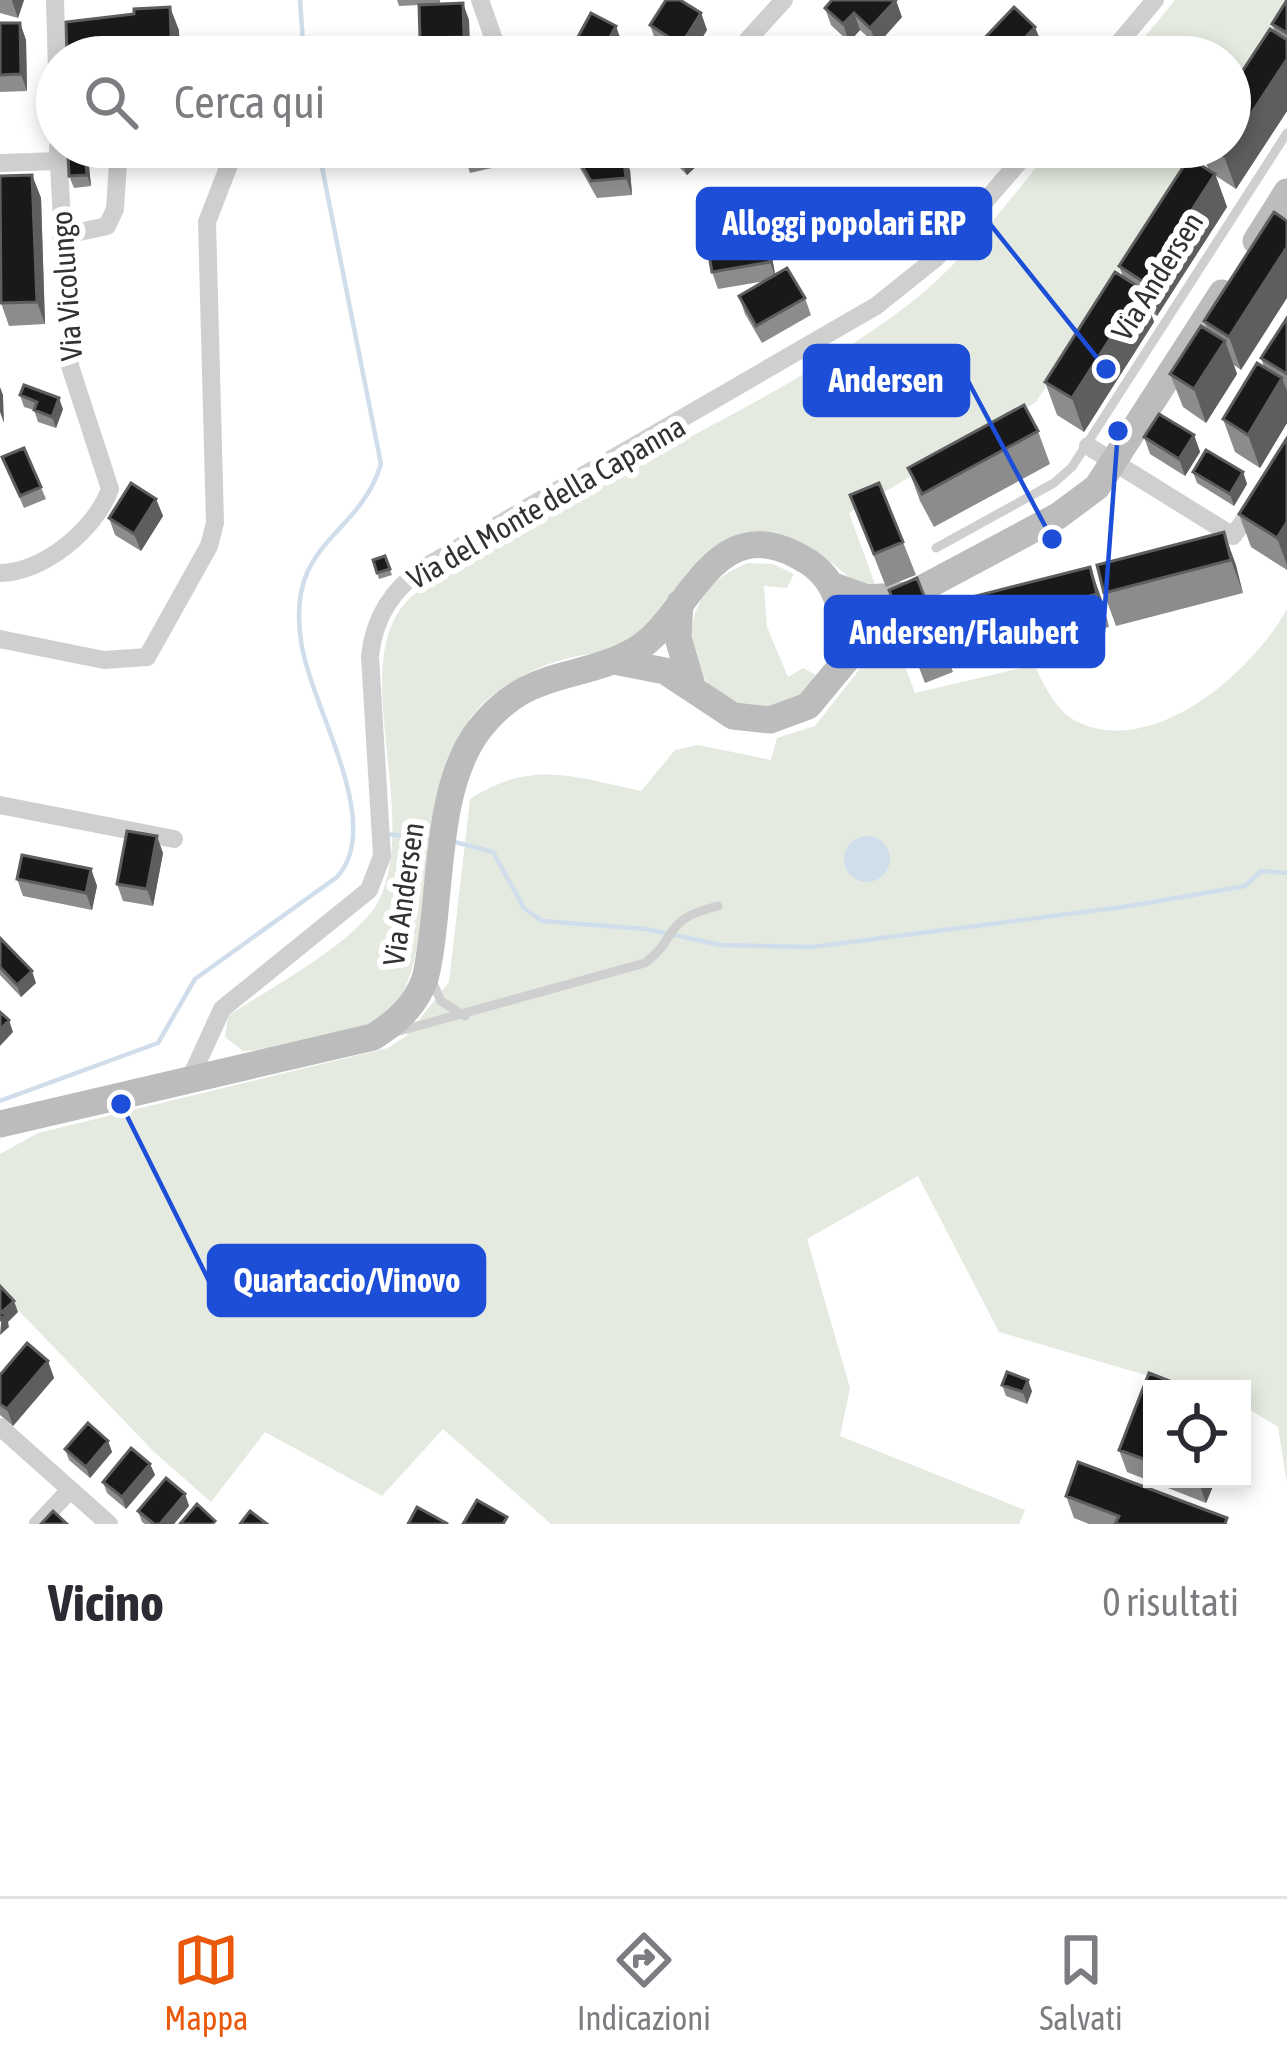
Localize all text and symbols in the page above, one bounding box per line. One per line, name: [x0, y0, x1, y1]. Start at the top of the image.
search box: [36, 36, 1251, 168]
icon: search: [78, 69, 144, 135]
text: Cerca qui: [174, 76, 325, 128]
callout: Alloggi popolari ERP: [698, 189, 990, 258]
text: Alloggi popolari ERP: [721, 204, 966, 242]
street label: Via Andersen: [1104, 206, 1210, 346]
street label: Via Vicolungo: [44, 210, 88, 362]
callout: Andersen: [805, 346, 968, 415]
text: Andersen: [827, 361, 944, 399]
street label: Via del Monte della Capanna: [401, 409, 691, 595]
callout: Andersen/Flaubert: [826, 597, 1103, 666]
text: Andersen/Flaubert: [848, 613, 1079, 651]
street label: Via Andersen: [376, 820, 430, 968]
callout: Quartaccio/Vinovo: [209, 1246, 484, 1315]
text: Quartaccio/Vinovo: [233, 1261, 461, 1299]
map controls: [1143, 1380, 1251, 1488]
button: locate: [1143, 1380, 1251, 1488]
text: Vicino: [48, 1573, 164, 1632]
text: 0 risultati: [1102, 1580, 1239, 1624]
tab: Mappa: [164, 1927, 248, 2037]
tab: Indicazioni: [577, 1927, 711, 2037]
tab: Salvati: [1039, 1927, 1123, 2037]

